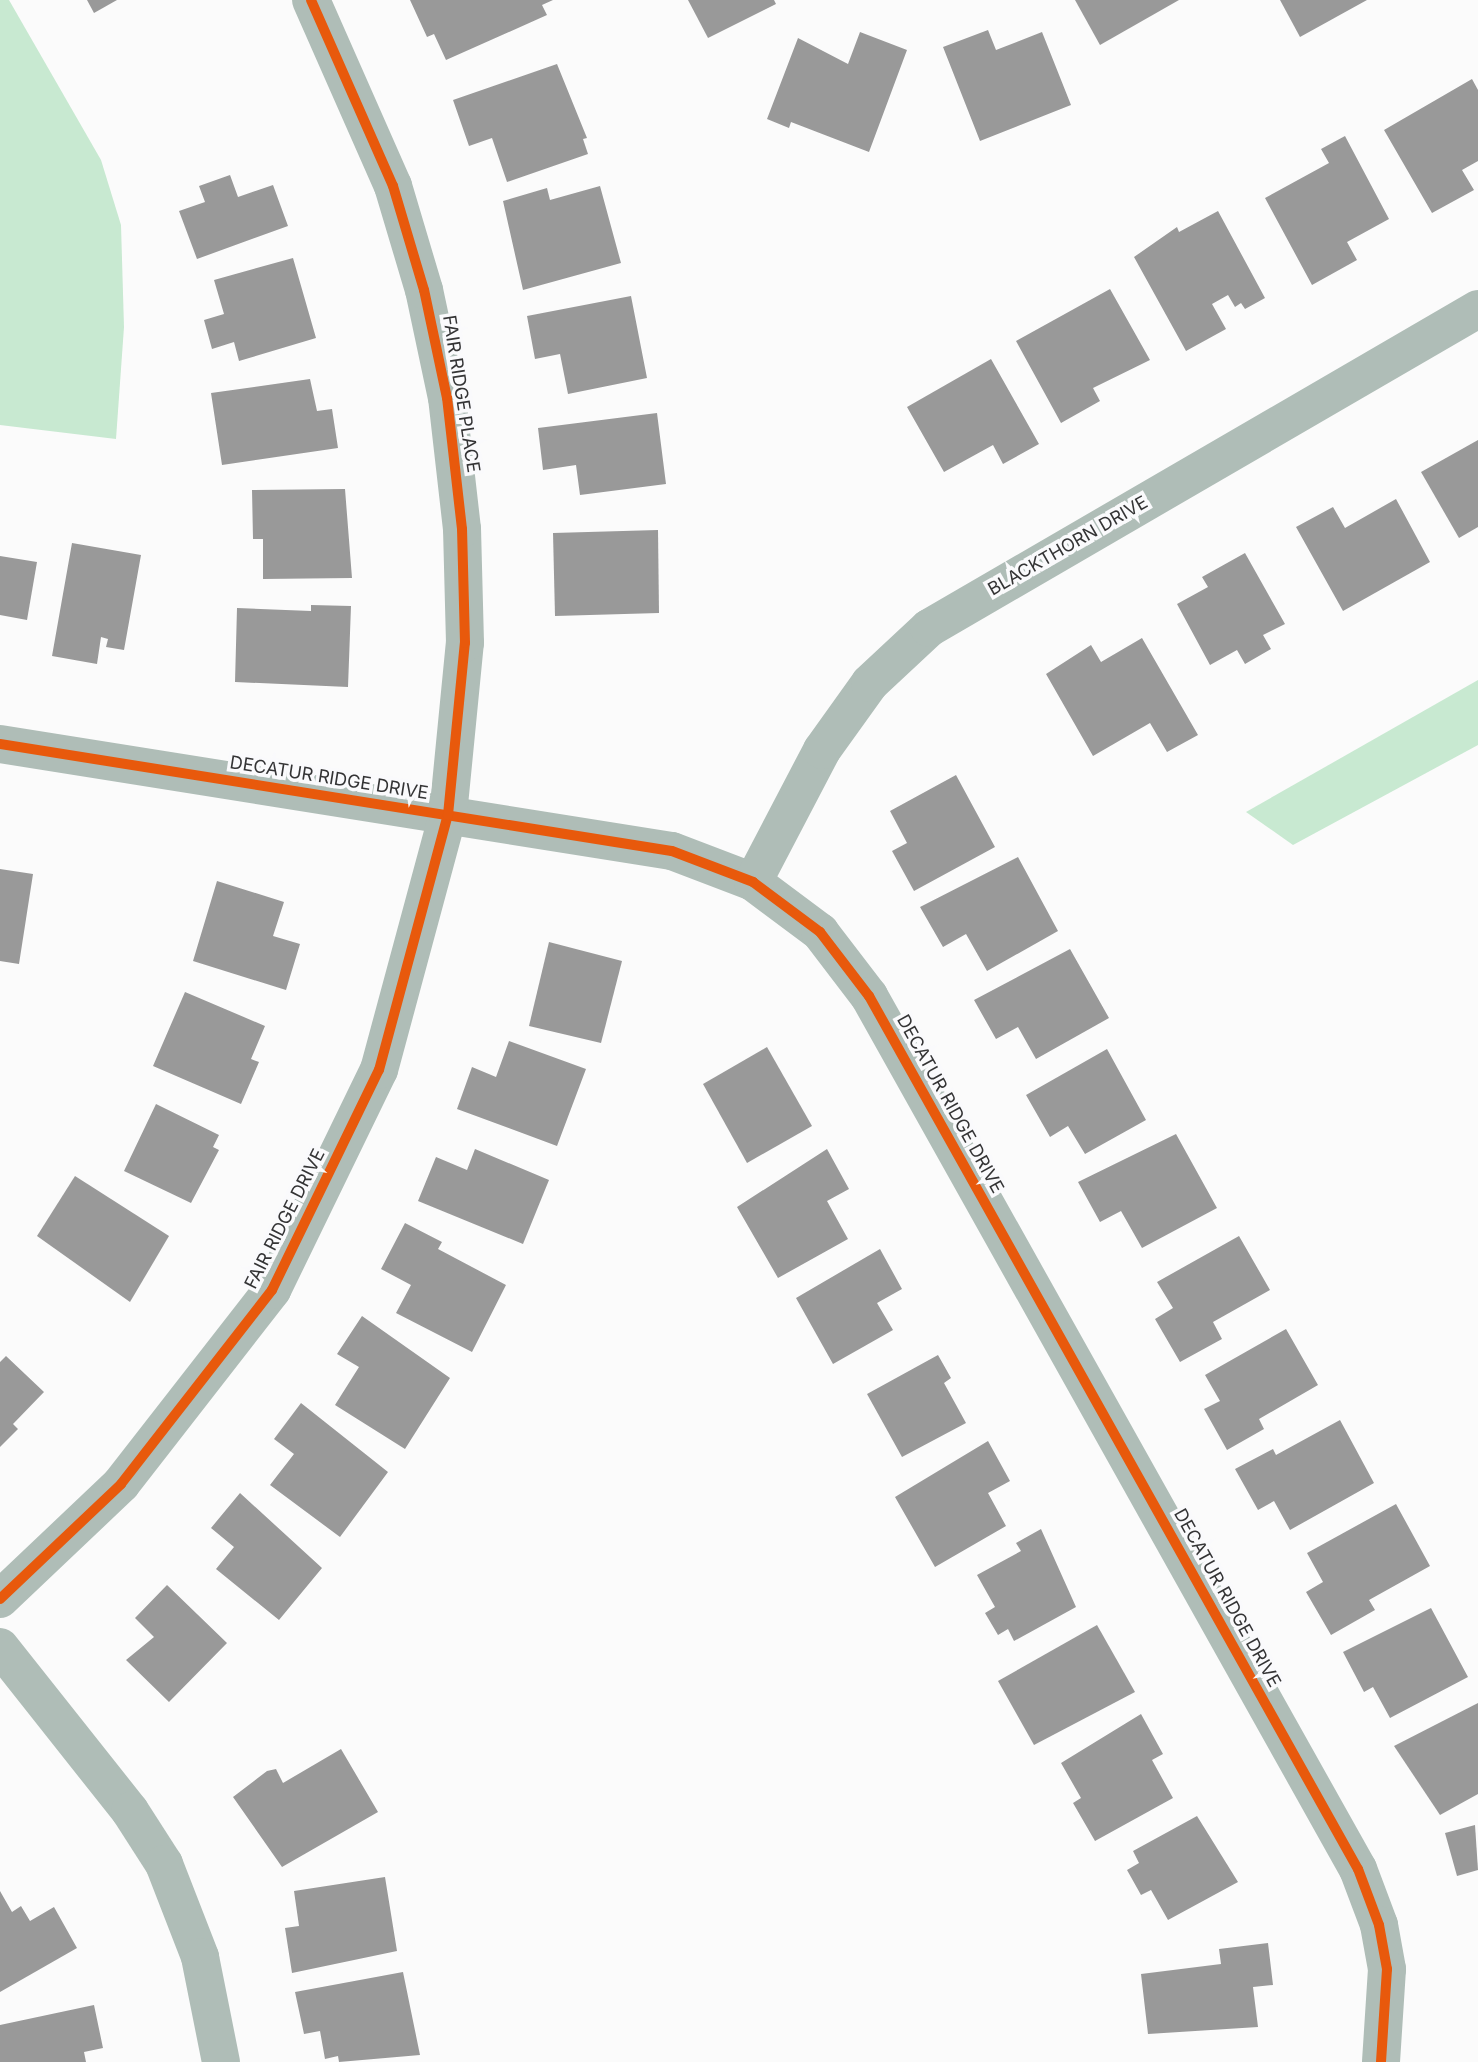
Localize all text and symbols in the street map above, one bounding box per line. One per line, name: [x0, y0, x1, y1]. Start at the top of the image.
street label: FAIR RIDGE PLACE: [438, 314, 484, 474]
street label: BLACKTHORN DRIVE: [984, 491, 1152, 601]
street label: DECATUR RIDGE DRIVE: [228, 752, 430, 804]
street label: DECATUR RIDGE DRIVE: [892, 1011, 1008, 1197]
street label: FAIR RIDGE DRIVE: [240, 1145, 330, 1293]
street label: DECATUR RIDGE DRIVE: [1169, 1505, 1285, 1691]

